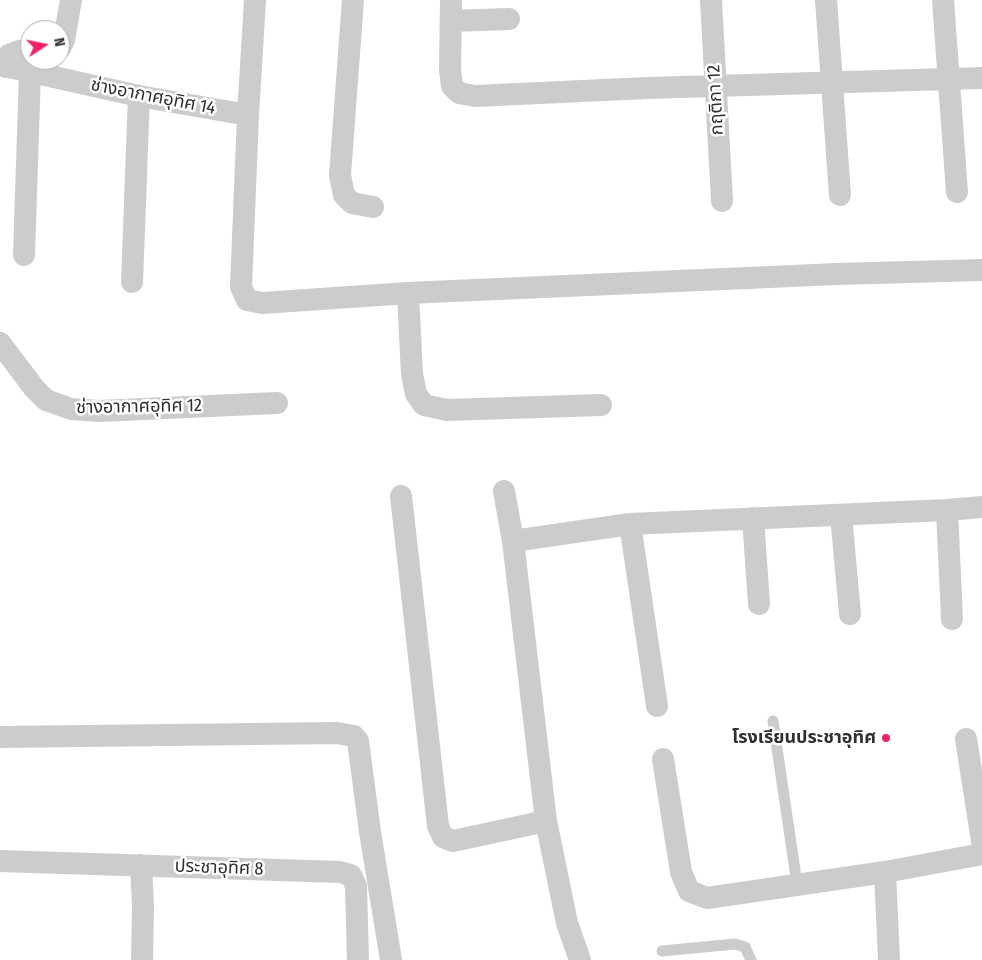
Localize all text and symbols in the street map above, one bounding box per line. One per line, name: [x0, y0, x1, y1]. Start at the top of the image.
north arrow: [20, 20, 70, 70]
text: N: [50, 36, 68, 48]
street label: กฤติกา 12: [703, 64, 729, 136]
street label: ช่างอากาศอุทิศ 14: [89, 74, 217, 120]
street label: ช่างอากาศอุทิศ 12: [76, 395, 202, 419]
place label: โรงเรียนประชาอุทิศ: [732, 727, 876, 749]
marker: โรงเรียนประชาอุทิศ: [880, 732, 892, 744]
street label: ประชาอุทิศ 8: [174, 856, 264, 880]

